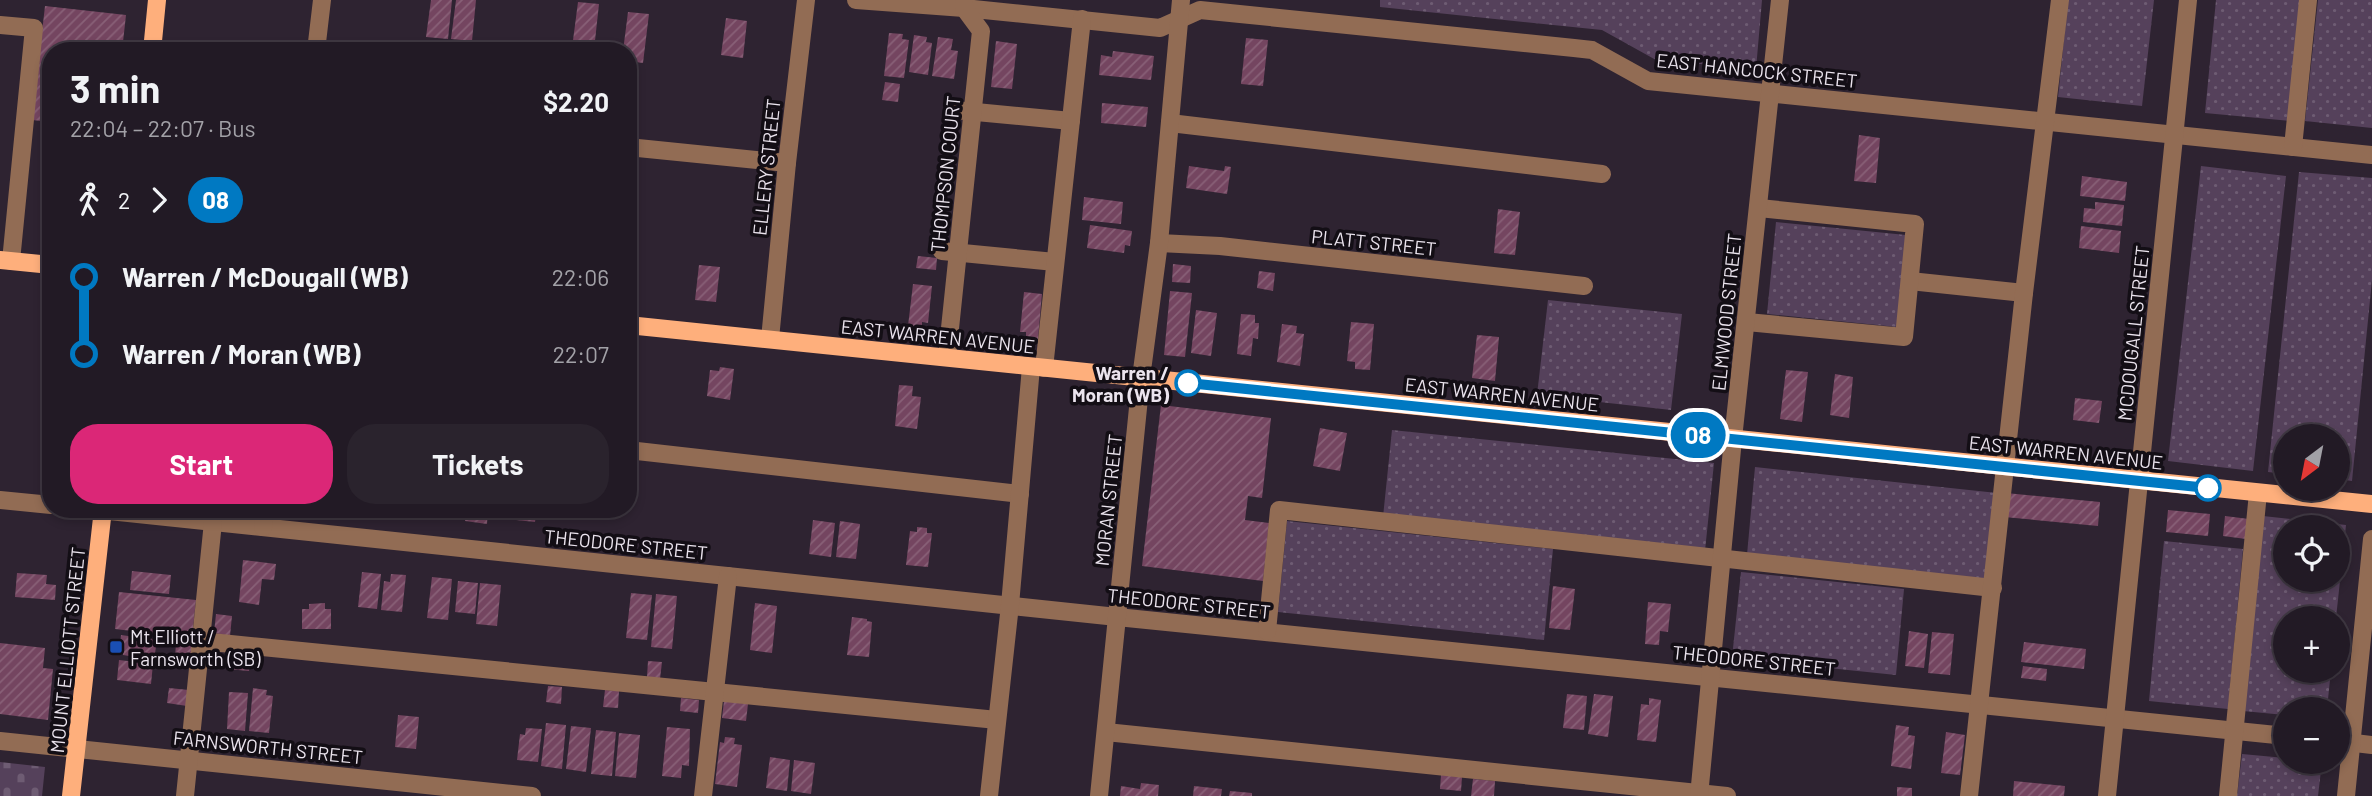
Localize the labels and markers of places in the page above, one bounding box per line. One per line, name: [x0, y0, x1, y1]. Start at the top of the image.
place label: Warren / Moran (WB): [1072, 361, 1169, 406]
marker: Warren / Moran (WB): [1175, 370, 1201, 396]
unlabelled marker: [2195, 475, 2221, 501]
place label: Mt Elliott / Farnsworth (SB): [130, 625, 261, 670]
marker: Mt Elliott / Farnsworth (SB): [108, 639, 124, 655]

